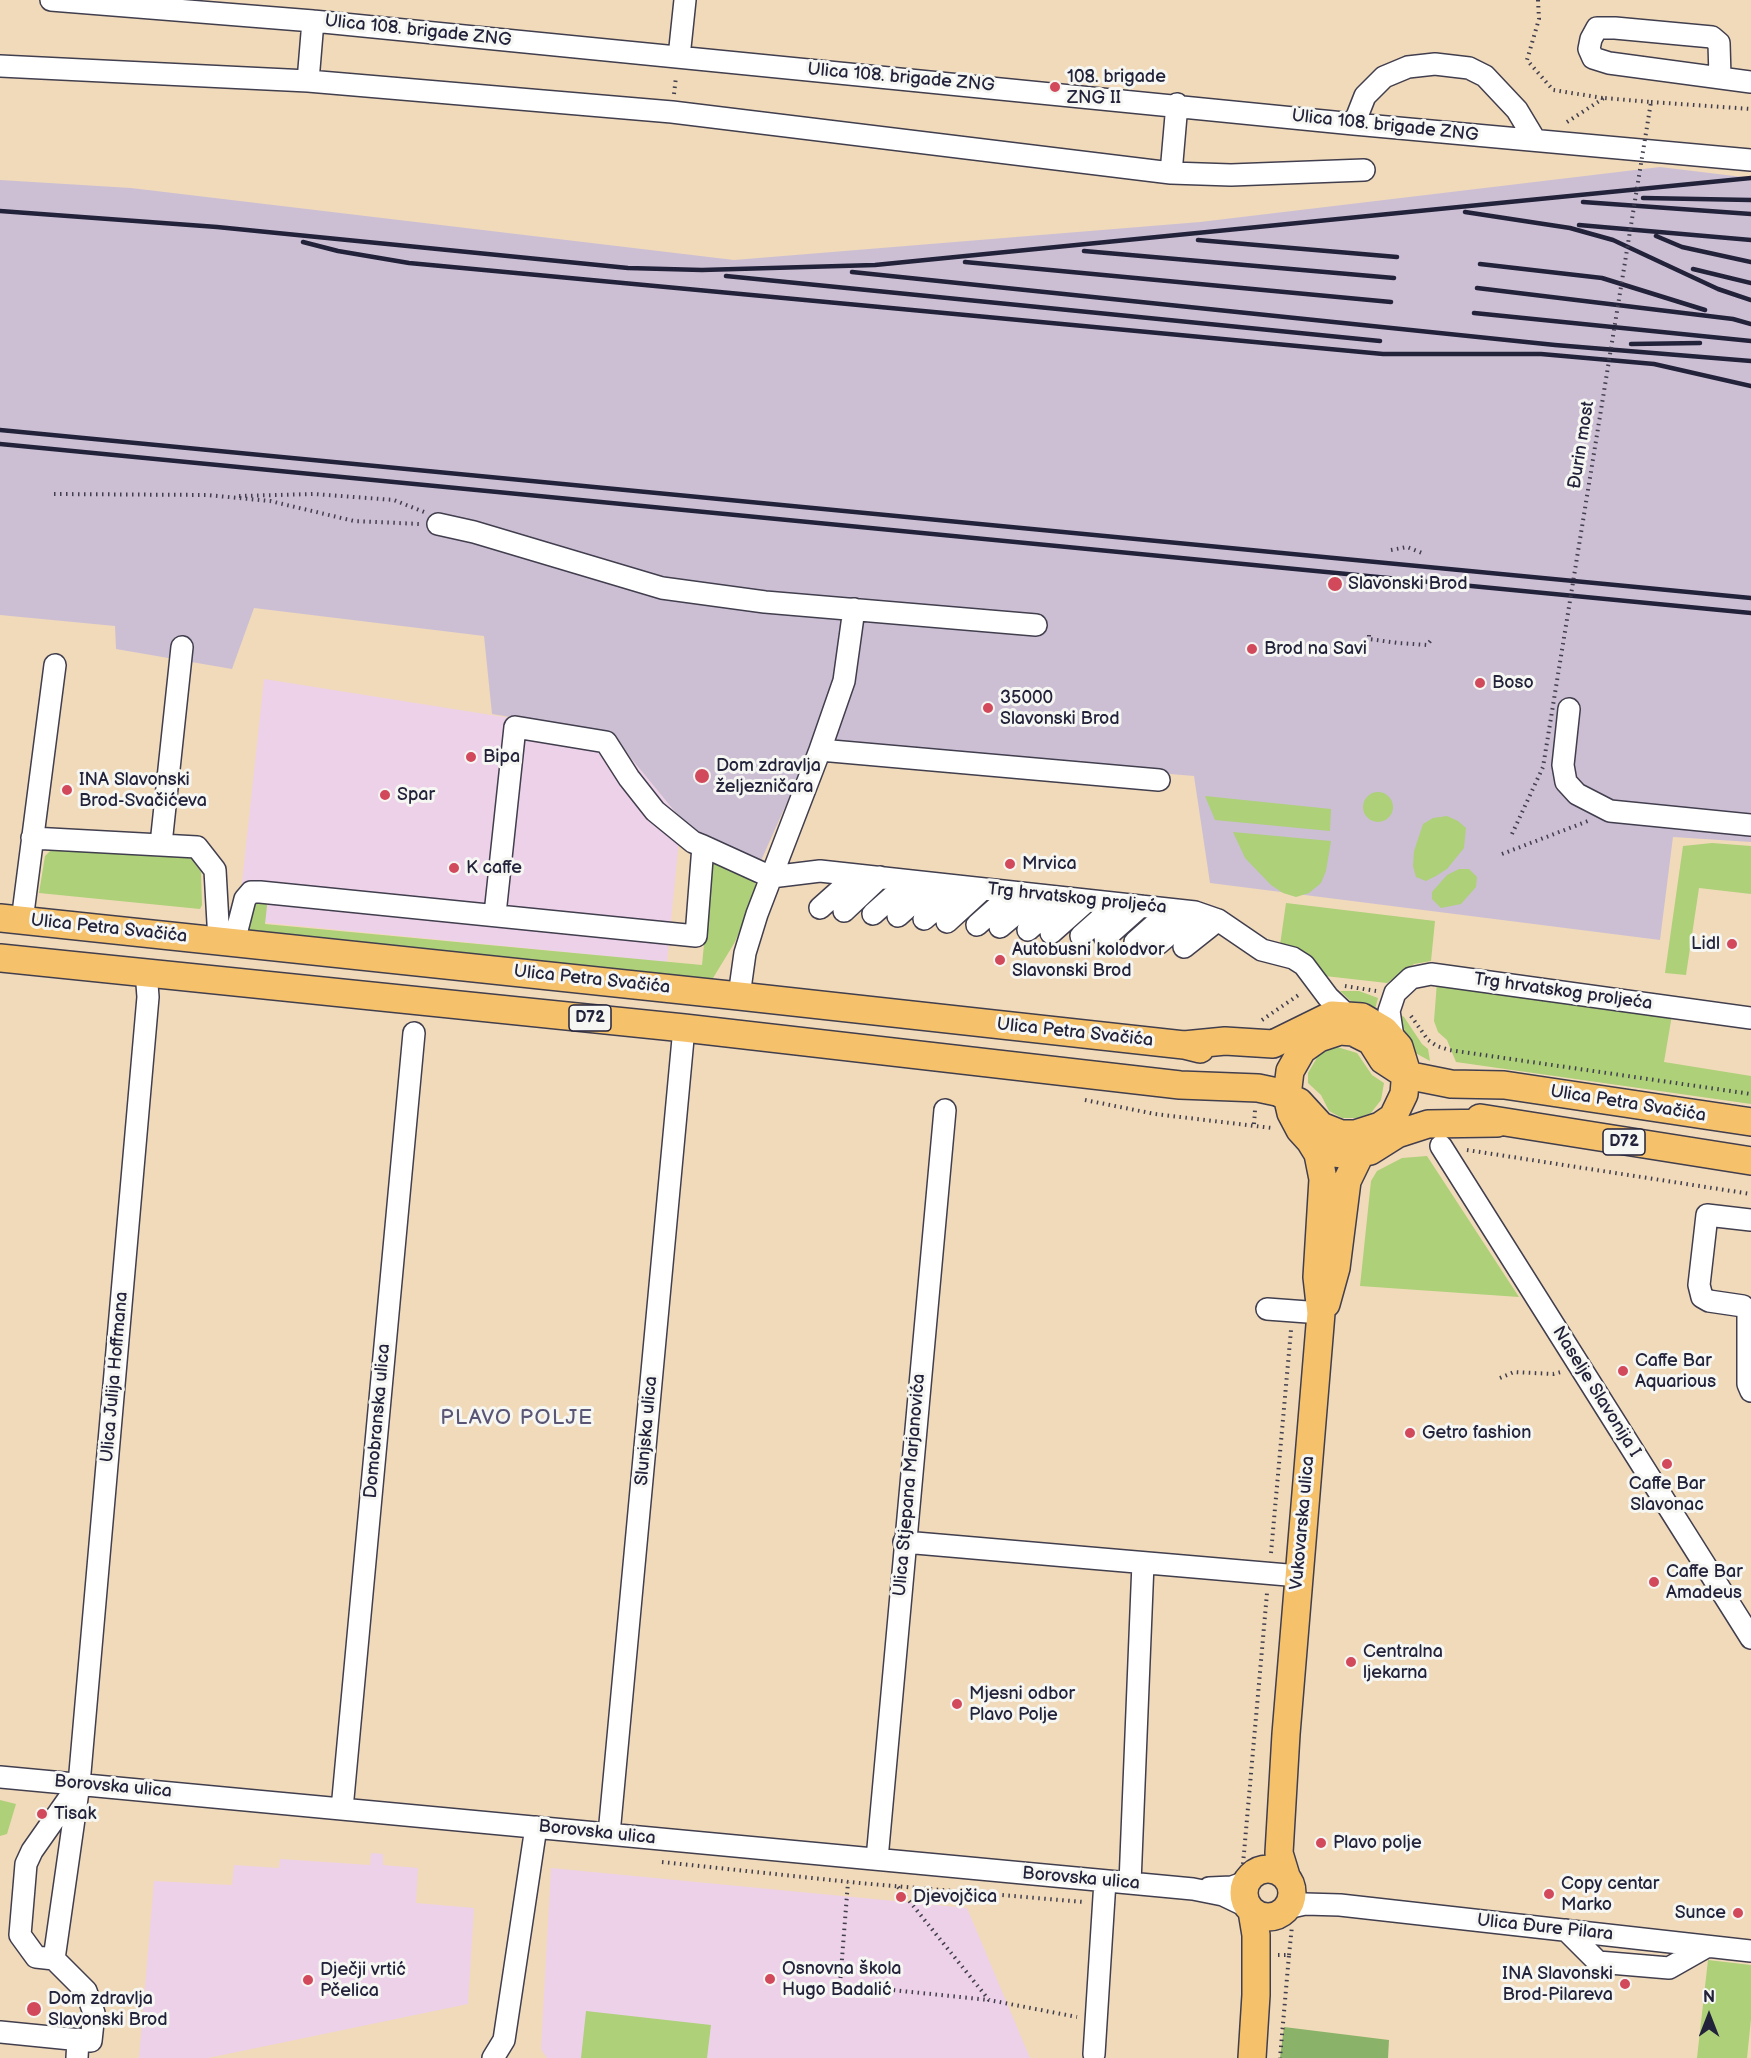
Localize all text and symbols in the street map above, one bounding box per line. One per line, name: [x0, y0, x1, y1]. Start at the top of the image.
street label: Ulica 108. brigade ZNG: [323, 10, 513, 52]
street label: Ulica 108. brigade ZNG: [807, 59, 995, 97]
place label: 108. brigade ZNG II: [1067, 66, 1166, 109]
marker: 108. brigade ZNG II: [1048, 80, 1062, 94]
street label: Ulica 108. brigade ZNG: [1290, 105, 1480, 147]
street label: Đurin most: [1564, 400, 1600, 490]
place label: Slavonski Brod: [1348, 573, 1468, 595]
marker: Slavonski Brod: [1326, 575, 1344, 593]
place label: Brod na Savi: [1264, 638, 1367, 660]
marker: Brod na Savi: [1245, 642, 1259, 656]
place label: Boso: [1492, 672, 1534, 694]
marker: Boso: [1473, 676, 1487, 690]
place label: 35000 Slavonski Brod: [1000, 687, 1120, 730]
marker: 35000 Slavonski Brod: [981, 701, 995, 715]
place label: Bipa: [483, 746, 520, 768]
marker: Bipa: [464, 750, 478, 764]
place label: Dom zdravlja željezničara: [716, 755, 821, 798]
marker: Dom zdravlja željezničara: [693, 767, 711, 785]
place label: INA Slavonski Brod-Svačićeva: [79, 769, 207, 812]
marker: INA Slavonski Brod-Svačićeva: [60, 783, 74, 797]
place label: Spar: [397, 784, 435, 806]
marker: Spar: [378, 788, 392, 802]
place label: Mrvica: [1022, 853, 1077, 875]
place label: K caffe: [466, 857, 522, 879]
marker: Mrvica: [1003, 857, 1017, 871]
marker: K caffe: [447, 861, 461, 875]
street label: Trg hrvatskog proljeća: [986, 879, 1168, 919]
street label: Ulica Petra Svačića: [30, 910, 188, 948]
place label: Lidl: [1691, 933, 1720, 955]
marker: Lidl: [1725, 937, 1739, 951]
place label: Autobusni kolodvor Slavonski Brod: [1012, 939, 1164, 982]
marker: Autobusni kolodvor Slavonski Brod: [993, 953, 1007, 967]
street label: Ulica Petra Svačića: [513, 961, 671, 999]
street label: Trg hrvatskog proljeća: [1472, 969, 1654, 1015]
road number: D72: [569, 1005, 611, 1031]
street label: Ulica Petra Svačića: [996, 1014, 1154, 1052]
street label: Ulica Petra Svačića: [1549, 1081, 1707, 1127]
road number: D72: [1603, 1129, 1645, 1155]
street label: Ulica Julija Hoffmana: [97, 1291, 133, 1463]
street label: Naselje Slavonija I: [1547, 1323, 1645, 1461]
street label: Domobranska ulica: [360, 1343, 396, 1499]
place label: Caffe Bar Aquarious: [1635, 1350, 1716, 1392]
marker: Caffe Bar Aquarious: [1616, 1364, 1630, 1378]
street label: Ulica Stjepana Marjanovića: [889, 1373, 931, 1597]
street label: Slunjska ulica: [631, 1375, 663, 1487]
district label: PLAVO POLJE: [440, 1406, 594, 1432]
place label: Getro fashion: [1422, 1422, 1531, 1444]
marker: Getro fashion: [1403, 1426, 1417, 1440]
street label: Vukovarska ulica: [1286, 1455, 1320, 1591]
marker: Caffe Bar Slavonac: [1660, 1457, 1674, 1471]
place label: Caffe Bar Slavonac: [1629, 1473, 1705, 1516]
place label: Caffe Bar Amadeus: [1666, 1561, 1743, 1604]
marker: Caffe Bar Amadeus: [1647, 1575, 1661, 1589]
place label: Centralna ljekarna: [1363, 1641, 1443, 1684]
marker: Centralna ljekarna: [1344, 1655, 1358, 1669]
place label: Mjesni odbor Plavo Polje: [969, 1683, 1075, 1726]
marker: Mjesni odbor Plavo Polje: [950, 1697, 964, 1711]
street label: Borovska ulica: [53, 1771, 173, 1803]
place label: Tisak: [54, 1803, 96, 1825]
marker: Tisak: [35, 1807, 49, 1821]
street label: Borovska ulica: [537, 1816, 657, 1850]
place label: Plavo polje: [1333, 1832, 1422, 1854]
marker: Plavo polje: [1314, 1836, 1328, 1850]
street label: Borovska ulica: [1021, 1863, 1141, 1895]
place label: Copy centar Marko: [1561, 1873, 1659, 1916]
place label: Djevojčica: [913, 1886, 997, 1908]
marker: Copy centar Marko: [1542, 1887, 1556, 1901]
marker: Djevojčica: [894, 1890, 908, 1904]
place label: Sunce: [1675, 1902, 1726, 1924]
marker: Sunce: [1731, 1906, 1745, 1920]
street label: Ulica Đure Pilara: [1476, 1910, 1614, 1946]
place label: Osnovna škola Hugo Badalić: [782, 1958, 902, 2000]
place label: Dječji vrtić Pčelica: [320, 1959, 406, 2002]
place label: INA Slavonski Brod-Pilareva: [1502, 1963, 1613, 2006]
marker: Osnovna škola Hugo Badalić: [763, 1972, 777, 1986]
marker: Dječji vrtić Pčelica: [301, 1973, 315, 1987]
marker: INA Slavonski Brod-Pilareva: [1618, 1977, 1632, 1991]
north arrow: [1679, 1986, 1739, 2046]
place label: Dom zdravlja Slavonski Brod: [48, 1988, 168, 2030]
text: N: [1703, 1988, 1715, 2007]
marker: Dom zdravlja Slavonski Brod: [25, 2000, 43, 2018]

